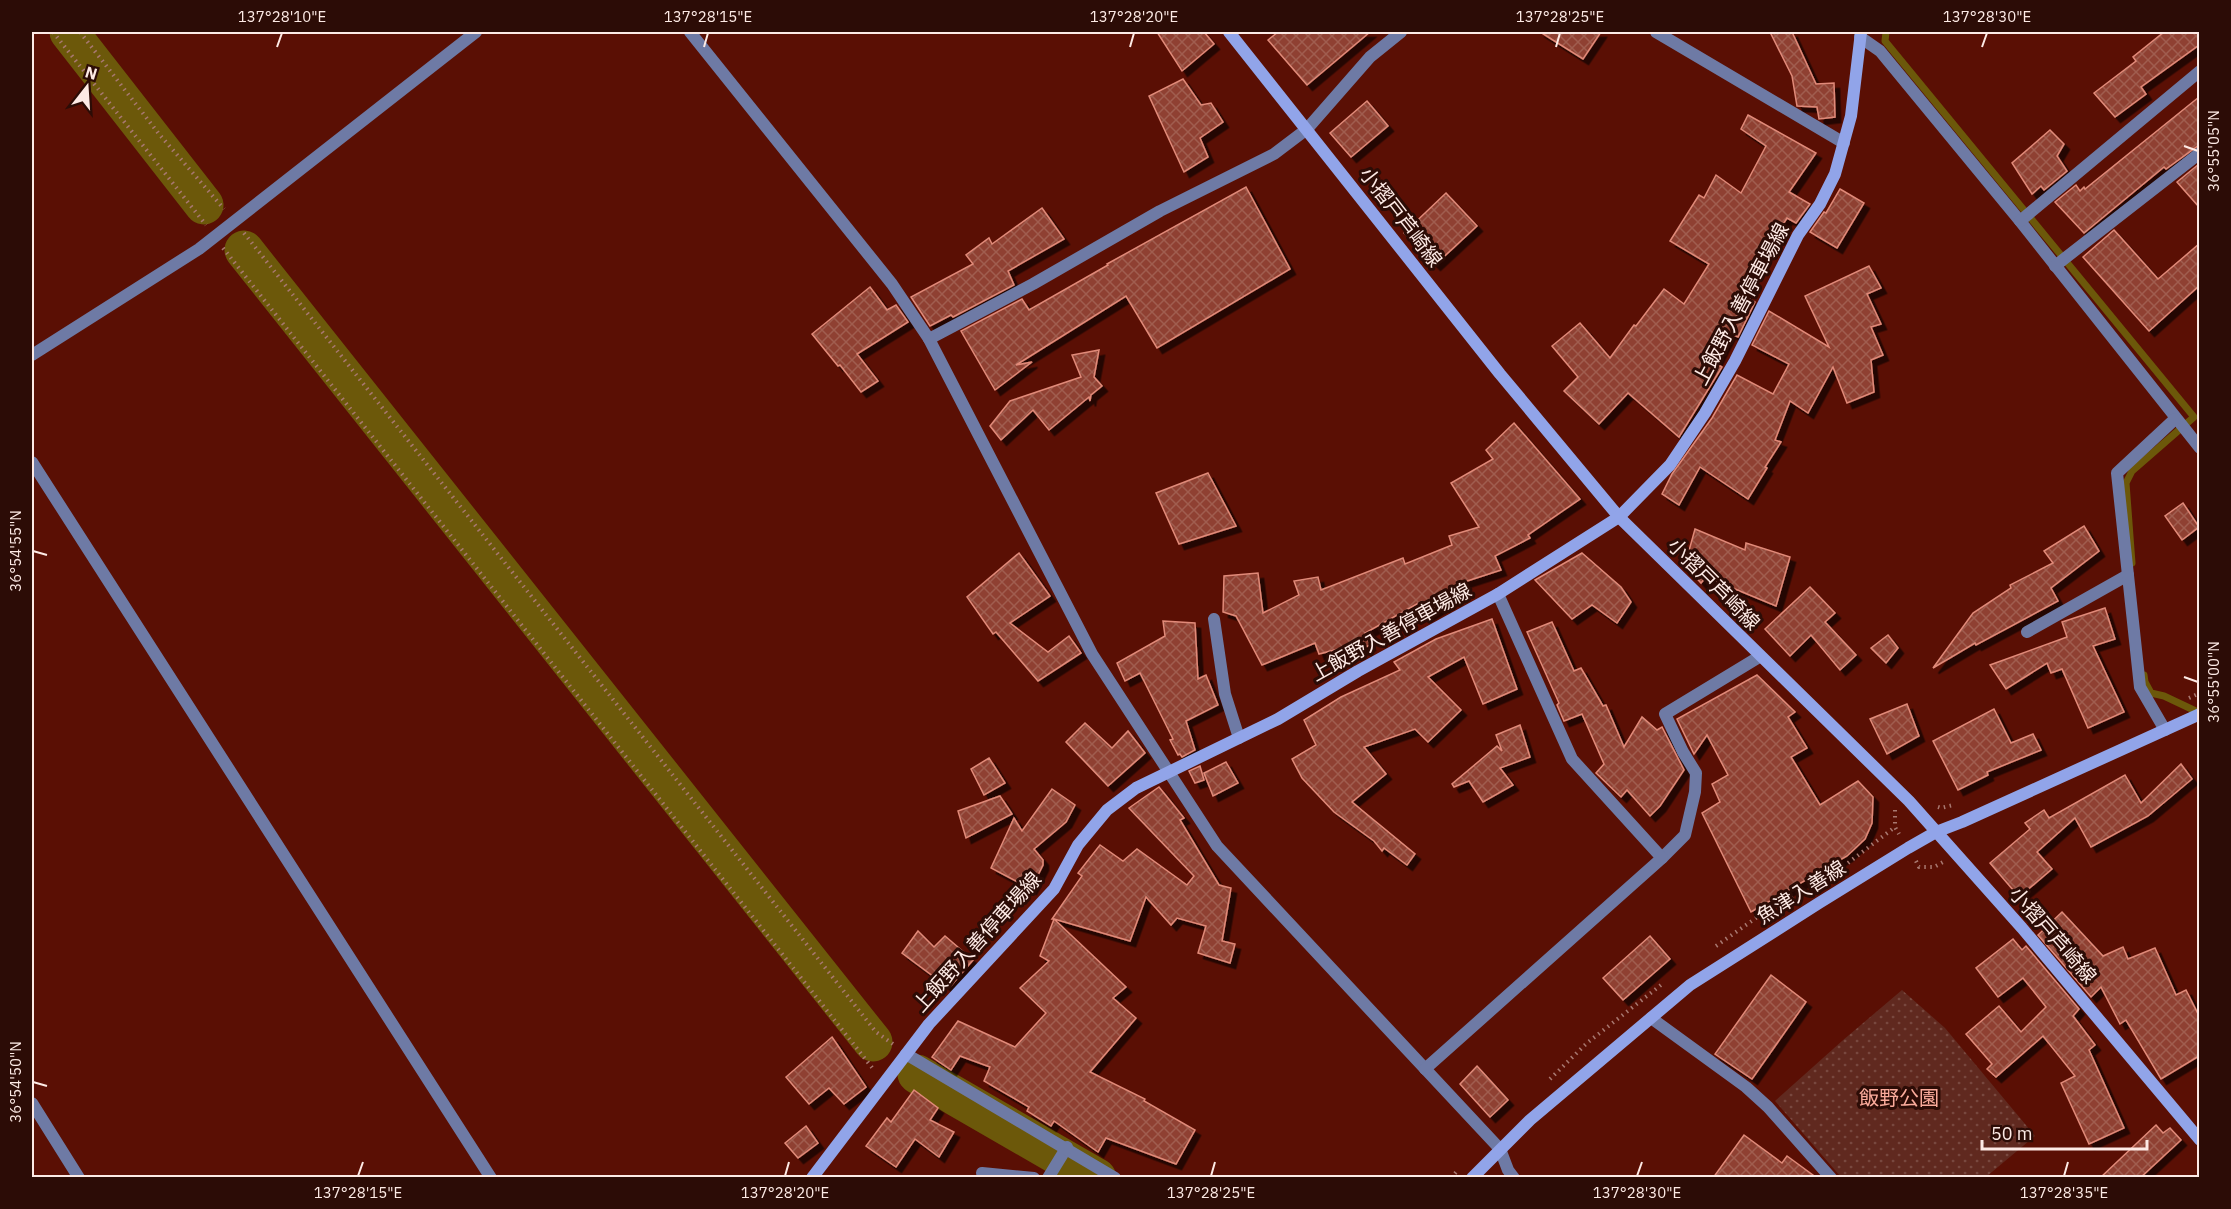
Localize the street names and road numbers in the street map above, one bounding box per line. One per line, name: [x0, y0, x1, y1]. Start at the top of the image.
street label: 小摺戸芦崎線: [1354, 161, 1449, 272]
street label: 上飯野入善停車場線: [1686, 218, 1795, 390]
street label: 小摺戸芦崎線: [1662, 532, 1766, 636]
street label: 上飯野入善停車場線: [1305, 576, 1476, 687]
street label: 魚津入善線: [1751, 854, 1850, 930]
street label: 上飯野入善停車場線: [906, 866, 1047, 1018]
street label: 小摺戸芦崎線: [2004, 881, 2103, 989]

